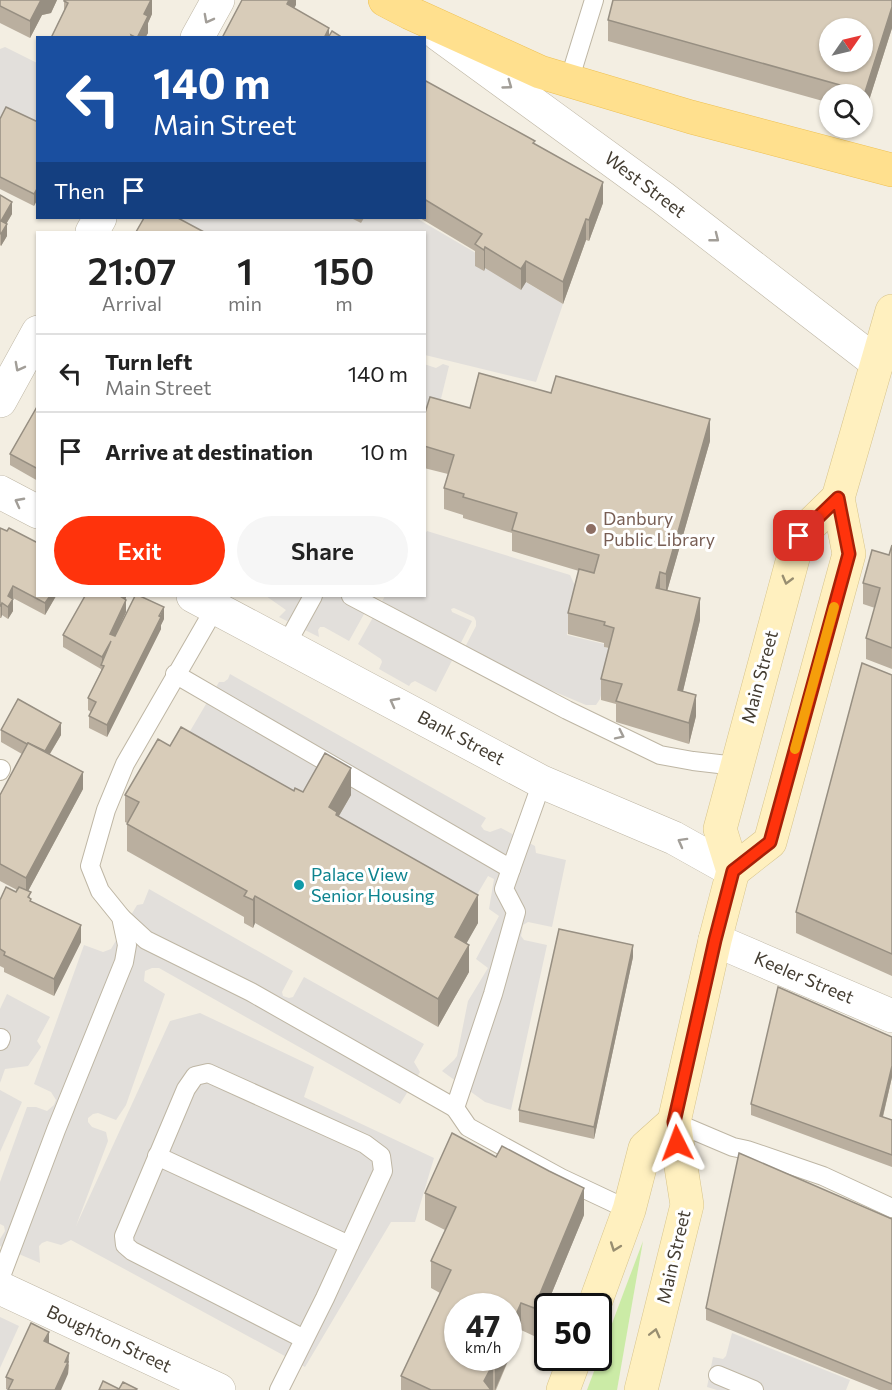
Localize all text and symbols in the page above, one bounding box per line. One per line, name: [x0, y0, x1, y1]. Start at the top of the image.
one-way arrow: [204, 13, 215, 23]
north arrow: [819, 18, 873, 72]
map controls: [819, 18, 873, 138]
text: 140 m: [153, 56, 270, 108]
icon: left: [54, 60, 132, 138]
one-way arrow: [501, 78, 512, 89]
button: search: [819, 84, 873, 138]
text: Main Street: [153, 108, 297, 141]
street label: West Street: [600, 146, 691, 222]
icon: arrive: [117, 174, 150, 207]
text: Then: [54, 177, 105, 204]
one-way arrow: [709, 231, 720, 242]
text: 21:07: [88, 248, 176, 292]
text: 1: [237, 248, 253, 292]
text: 150: [314, 248, 374, 292]
text: Arrival: [102, 291, 162, 315]
text: min: [228, 291, 262, 315]
text: m: [335, 291, 353, 315]
text: Turn left: [105, 348, 192, 375]
icon: left: [54, 357, 87, 390]
one-way arrow: [15, 360, 26, 371]
text: 140 m: [348, 360, 408, 387]
text: Main Street: [105, 375, 211, 399]
icon: arrive: [54, 435, 87, 468]
text: Arrive at destination: [105, 438, 313, 465]
text: 10 m: [361, 438, 408, 465]
one-way arrow: [14, 498, 25, 509]
place label: Danbury Public Library: [603, 507, 715, 550]
pin: [773, 510, 824, 561]
button: Exit: [54, 516, 225, 585]
button: Share: [237, 516, 408, 585]
icon: arrive: [782, 519, 815, 552]
marker: Danbury Public Library: [584, 522, 598, 536]
one-way arrow: [781, 575, 794, 585]
street label: Main Street: [736, 628, 782, 726]
one-way arrow: [389, 698, 400, 709]
street label: Bank Street: [414, 705, 509, 769]
one-way arrow: [614, 728, 625, 740]
one-way arrow: [678, 838, 688, 849]
place label: Palace View Senior Housing: [311, 863, 435, 906]
marker: Palace View Senior Housing: [292, 878, 306, 892]
street label: Keeler Street: [751, 946, 857, 1008]
position arrow: [645, 1111, 709, 1175]
street label: Main Street: [652, 1208, 695, 1306]
one-way arrow: [610, 1241, 623, 1252]
speed limit sign: 50: [534, 1293, 612, 1371]
street label: Boughton Street: [44, 1300, 175, 1377]
text: 47: [466, 1306, 500, 1343]
one-way arrow: [648, 1328, 661, 1338]
text: km/h: [465, 1338, 501, 1356]

